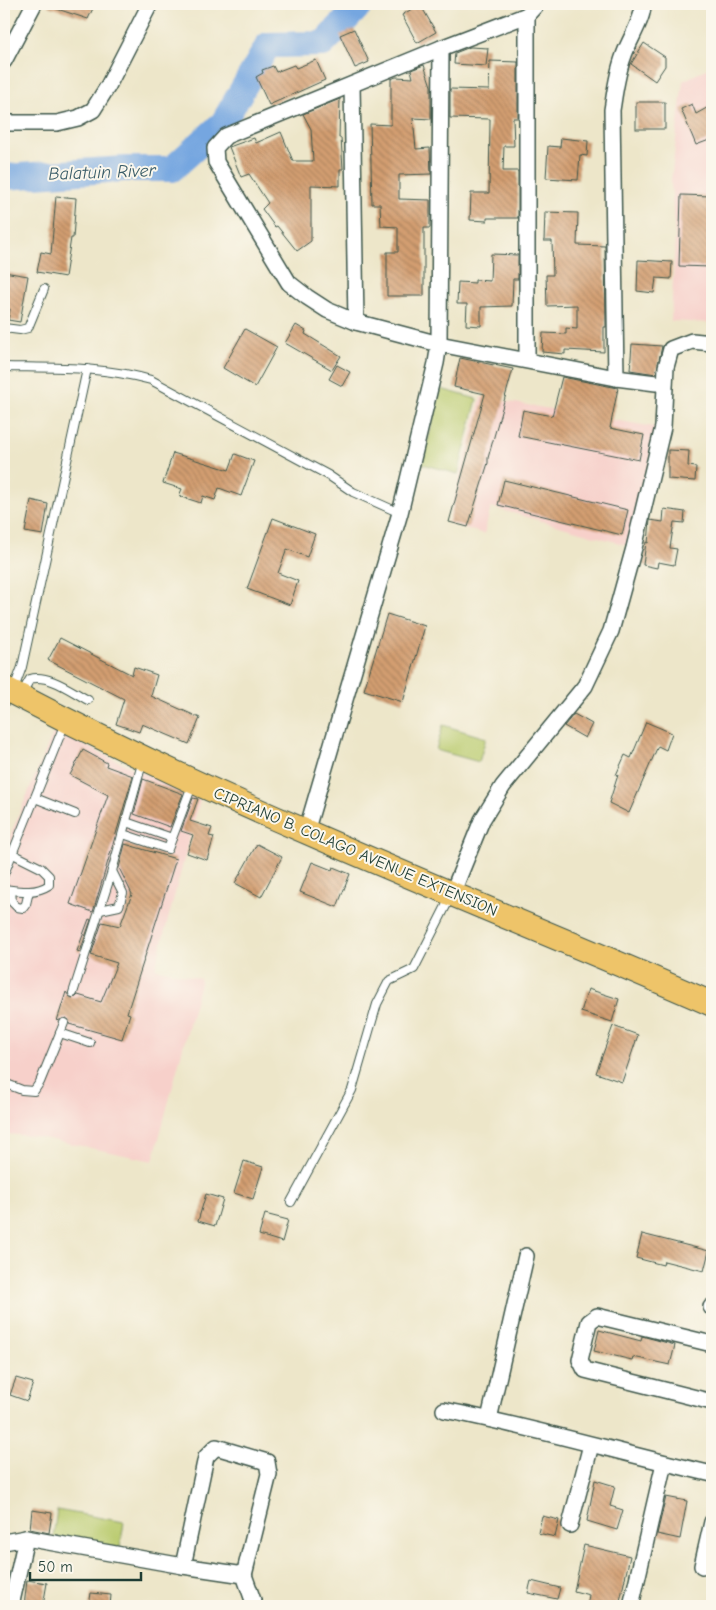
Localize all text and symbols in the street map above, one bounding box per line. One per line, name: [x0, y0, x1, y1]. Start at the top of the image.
water label: Balatuin River: [48, 160, 157, 185]
street label: CIPRIANO B. COLAGO AVENUE EXTENSION: [211, 784, 500, 920]
scale bar: [30, 1550, 141, 1582]
text: 50 m: [38, 1558, 73, 1576]

